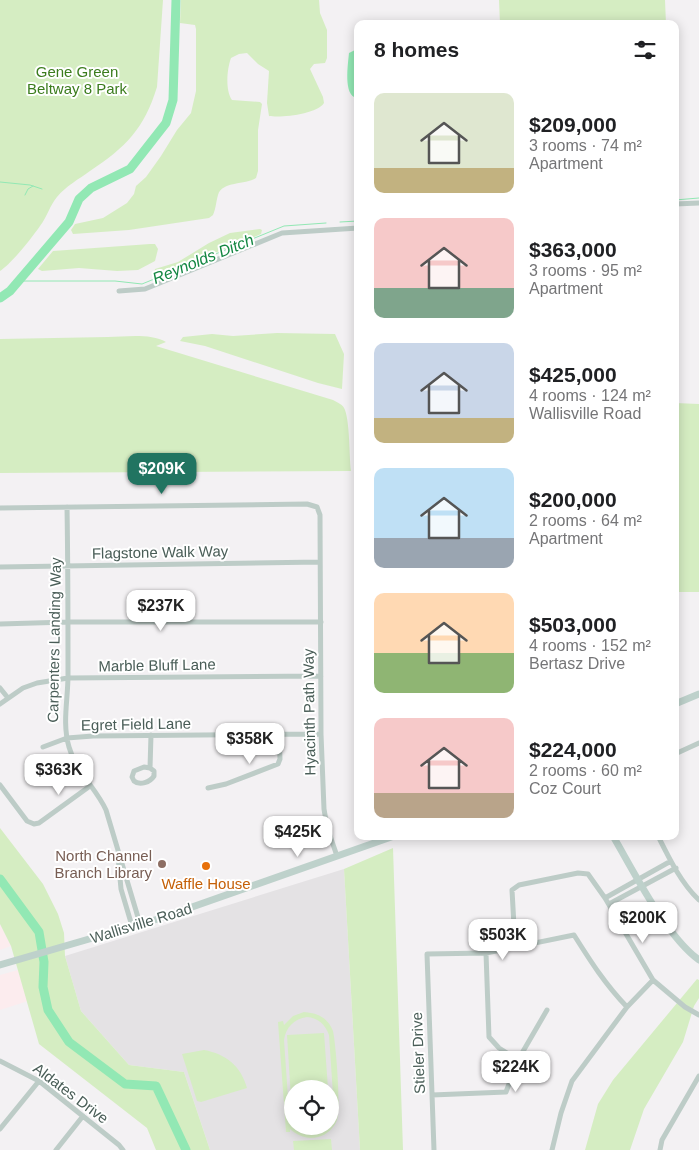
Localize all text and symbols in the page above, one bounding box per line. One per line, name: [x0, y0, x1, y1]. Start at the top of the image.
icon: filters: [631, 36, 659, 64]
text: 8 homes: [374, 38, 459, 61]
park label: Gene Green Beltway 8 Park: [27, 63, 128, 97]
icon: home: [414, 113, 474, 173]
text: $209,000: [529, 113, 617, 136]
text: 3 rooms · 74 m²: [529, 137, 642, 154]
text: Apartment: [529, 155, 603, 172]
water label: Reynolds Ditch: [150, 231, 256, 287]
icon: home: [414, 238, 474, 298]
text: $363,000: [529, 238, 617, 261]
text: 3 rooms · 95 m²: [529, 262, 642, 279]
text: Apartment: [529, 280, 603, 297]
icon: home: [414, 363, 474, 423]
text: $425,000: [529, 363, 617, 386]
text: 4 rooms · 124 m²: [529, 387, 651, 404]
text: Wallisville Road: [529, 405, 641, 422]
pin: $209K: [127, 452, 197, 495]
text: $209K: [138, 460, 186, 477]
icon: home: [414, 488, 474, 548]
text: $200,000: [529, 488, 617, 511]
text: 2 rooms · 64 m²: [529, 512, 642, 529]
text: Apartment: [529, 530, 603, 547]
street label: Flagstone Walk Way: [92, 542, 229, 562]
street label: Carpenters Landing Way: [44, 557, 64, 723]
pin: $237K: [126, 590, 196, 632]
text: $237K: [137, 597, 185, 614]
icon: home: [414, 613, 474, 673]
text: $503,000: [529, 613, 617, 636]
text: 4 rooms · 152 m²: [529, 637, 651, 654]
street label: Hyacinth Path Way: [299, 648, 319, 776]
street label: Marble Bluff Lane: [98, 655, 216, 675]
text: Bertasz Drive: [529, 655, 625, 672]
street label: Egret Field Lane: [81, 715, 191, 733]
pin: $358K: [215, 722, 285, 765]
text: $358K: [226, 730, 274, 747]
icon: home: [414, 738, 474, 798]
text: $224,000: [529, 738, 617, 761]
pin: $363K: [24, 754, 94, 796]
text: $363K: [35, 761, 83, 778]
text: 2 rooms · 60 m²: [529, 762, 642, 779]
text: Coz Court: [529, 780, 601, 797]
pin: $425K: [263, 816, 333, 858]
text: $425K: [274, 823, 322, 840]
place label: North Channel Branch Library: [54, 847, 152, 881]
marker: North Channel Branch Library: [156, 858, 168, 870]
marker: Waffle House: [200, 860, 212, 872]
place label: Waffle House: [161, 875, 251, 892]
street label: Wallisville Road: [88, 899, 194, 947]
pin: $200K: [608, 902, 678, 944]
text: $200K: [619, 909, 667, 926]
pin: $503K: [468, 918, 538, 961]
text: $503K: [479, 926, 527, 943]
street label: Stieler Drive: [408, 1012, 428, 1094]
pin: $224K: [481, 1050, 551, 1093]
text: $224K: [492, 1058, 540, 1075]
street label: Aldates Drive: [30, 1059, 112, 1127]
map controls: [284, 1080, 339, 1135]
button: locate: [284, 1080, 339, 1135]

